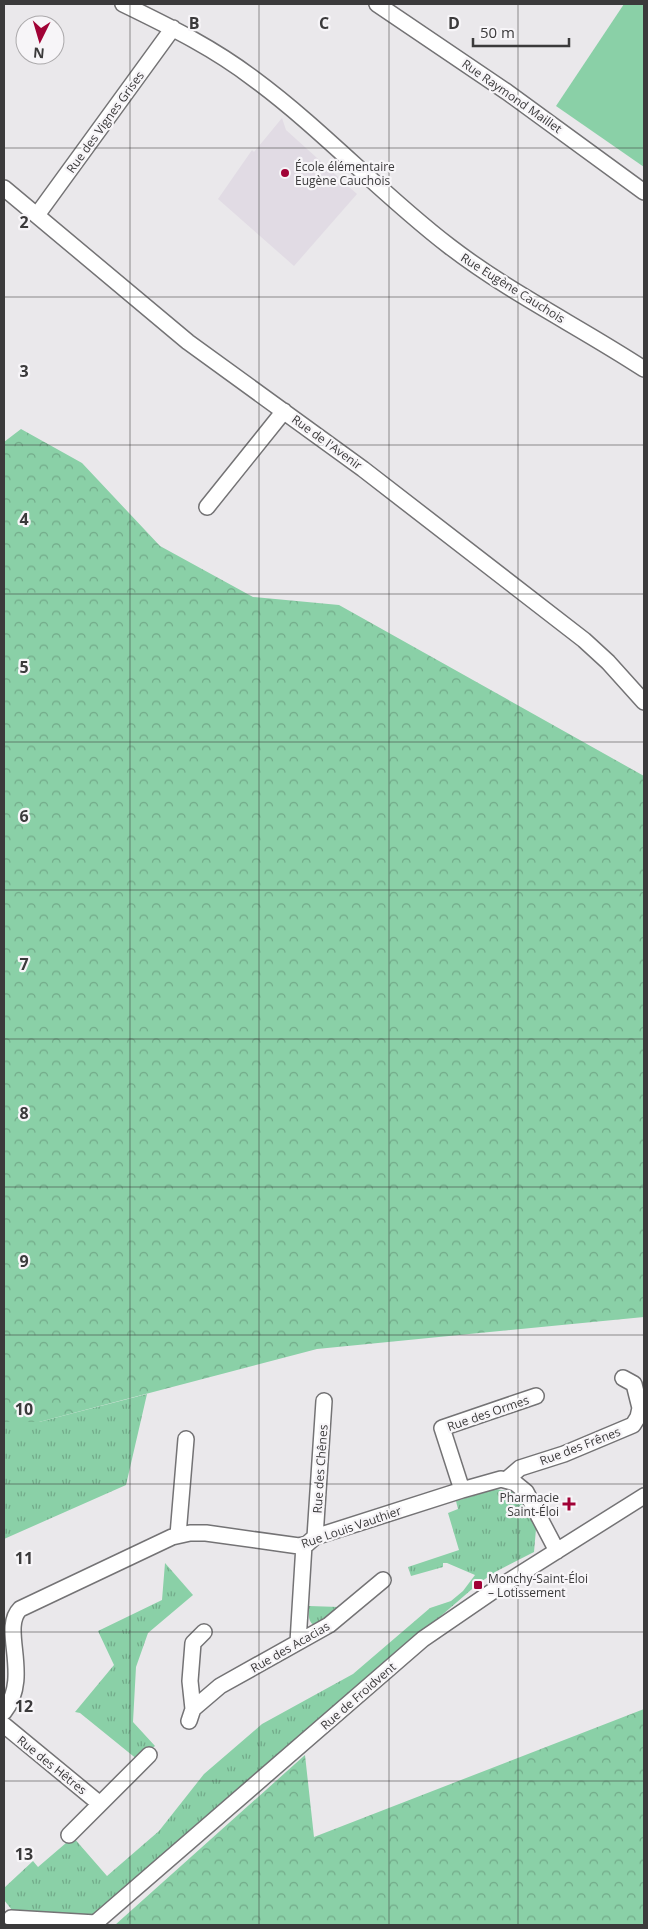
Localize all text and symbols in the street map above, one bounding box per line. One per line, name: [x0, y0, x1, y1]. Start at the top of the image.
text: B: [189, 12, 199, 34]
text: C: [319, 12, 329, 34]
text: D: [448, 12, 460, 34]
north arrow: [15, 15, 65, 65]
scale bar: [473, 15, 569, 47]
text: 50 m: [480, 22, 515, 42]
text: N: [32, 43, 45, 63]
street label: Rue Raymond Maillet: [459, 55, 565, 137]
street label: Rue des Vignes Grises: [62, 67, 148, 176]
place label: École élémentaire Eugène Cauchois: [295, 158, 395, 189]
marker: École élémentaire Eugène Cauchois: [279, 167, 291, 179]
text: 2: [19, 211, 29, 233]
street label: Rue Eugène Cauchois: [458, 249, 569, 327]
text: 3: [19, 360, 29, 382]
street label: Rue de l'Avenir: [288, 411, 366, 473]
text: 4: [19, 508, 29, 530]
text: 5: [19, 656, 29, 678]
text: 6: [19, 805, 29, 827]
text: 7: [19, 953, 29, 975]
text: 8: [19, 1102, 29, 1124]
text: 9: [19, 1250, 29, 1272]
street label: Rue des Ormes: [445, 1391, 531, 1435]
text: 10: [15, 1398, 33, 1420]
street label: Rue des Frênes: [537, 1423, 623, 1469]
street label: Rue des Chênes: [308, 1424, 332, 1514]
place label: Pharmacie Saint-Éloi: [500, 1489, 559, 1520]
marker: Pharmacie Saint-Éloi: [563, 1498, 575, 1510]
street label: Rue Louis Vauthier: [299, 1502, 403, 1552]
text: 11: [15, 1547, 33, 1569]
place label: Monchy-Saint-Éloi – Lotissement: [488, 1570, 588, 1601]
marker: Monchy-Saint-Éloi – Lotissement: [472, 1579, 484, 1591]
street label: Rue des Acacias: [247, 1617, 333, 1677]
street label: Rue de Froidvent: [317, 1658, 399, 1734]
text: 12: [15, 1695, 33, 1717]
street label: Rue des Hêtres: [14, 1732, 91, 1798]
text: 13: [15, 1843, 33, 1865]

